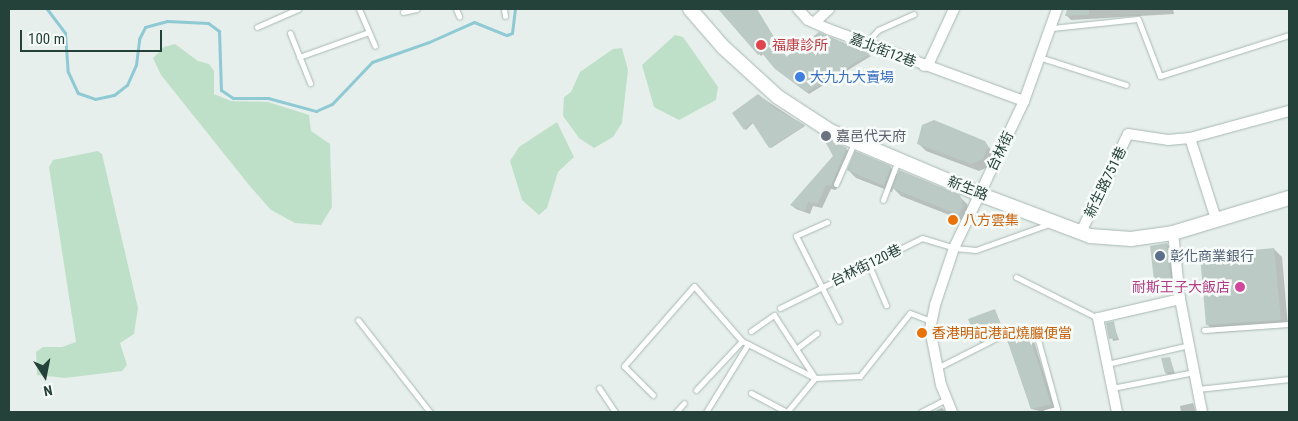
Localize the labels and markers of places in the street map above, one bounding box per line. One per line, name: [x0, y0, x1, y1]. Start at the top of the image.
place label: 福康診所: [772, 37, 828, 53]
marker: 福康診所: [754, 38, 768, 52]
place label: 大九九大賣場: [810, 69, 894, 85]
marker: 大九九大賣場: [794, 71, 806, 83]
place label: 嘉邑代天府: [836, 128, 906, 144]
marker: 嘉邑代天府: [820, 130, 832, 142]
place label: 八方雲集: [963, 212, 1019, 228]
marker: 八方雲集: [947, 214, 959, 226]
place label: 彰化商業銀行: [1170, 248, 1254, 264]
marker: 彰化商業銀行: [1154, 250, 1166, 262]
place label: 耐斯王子大飯店: [1132, 279, 1230, 295]
marker: 耐斯王子大飯店: [1234, 281, 1246, 293]
place label: 香港明記港記燒臘便當: [932, 325, 1072, 341]
marker: 香港明記港記燒臘便當: [916, 327, 928, 339]

